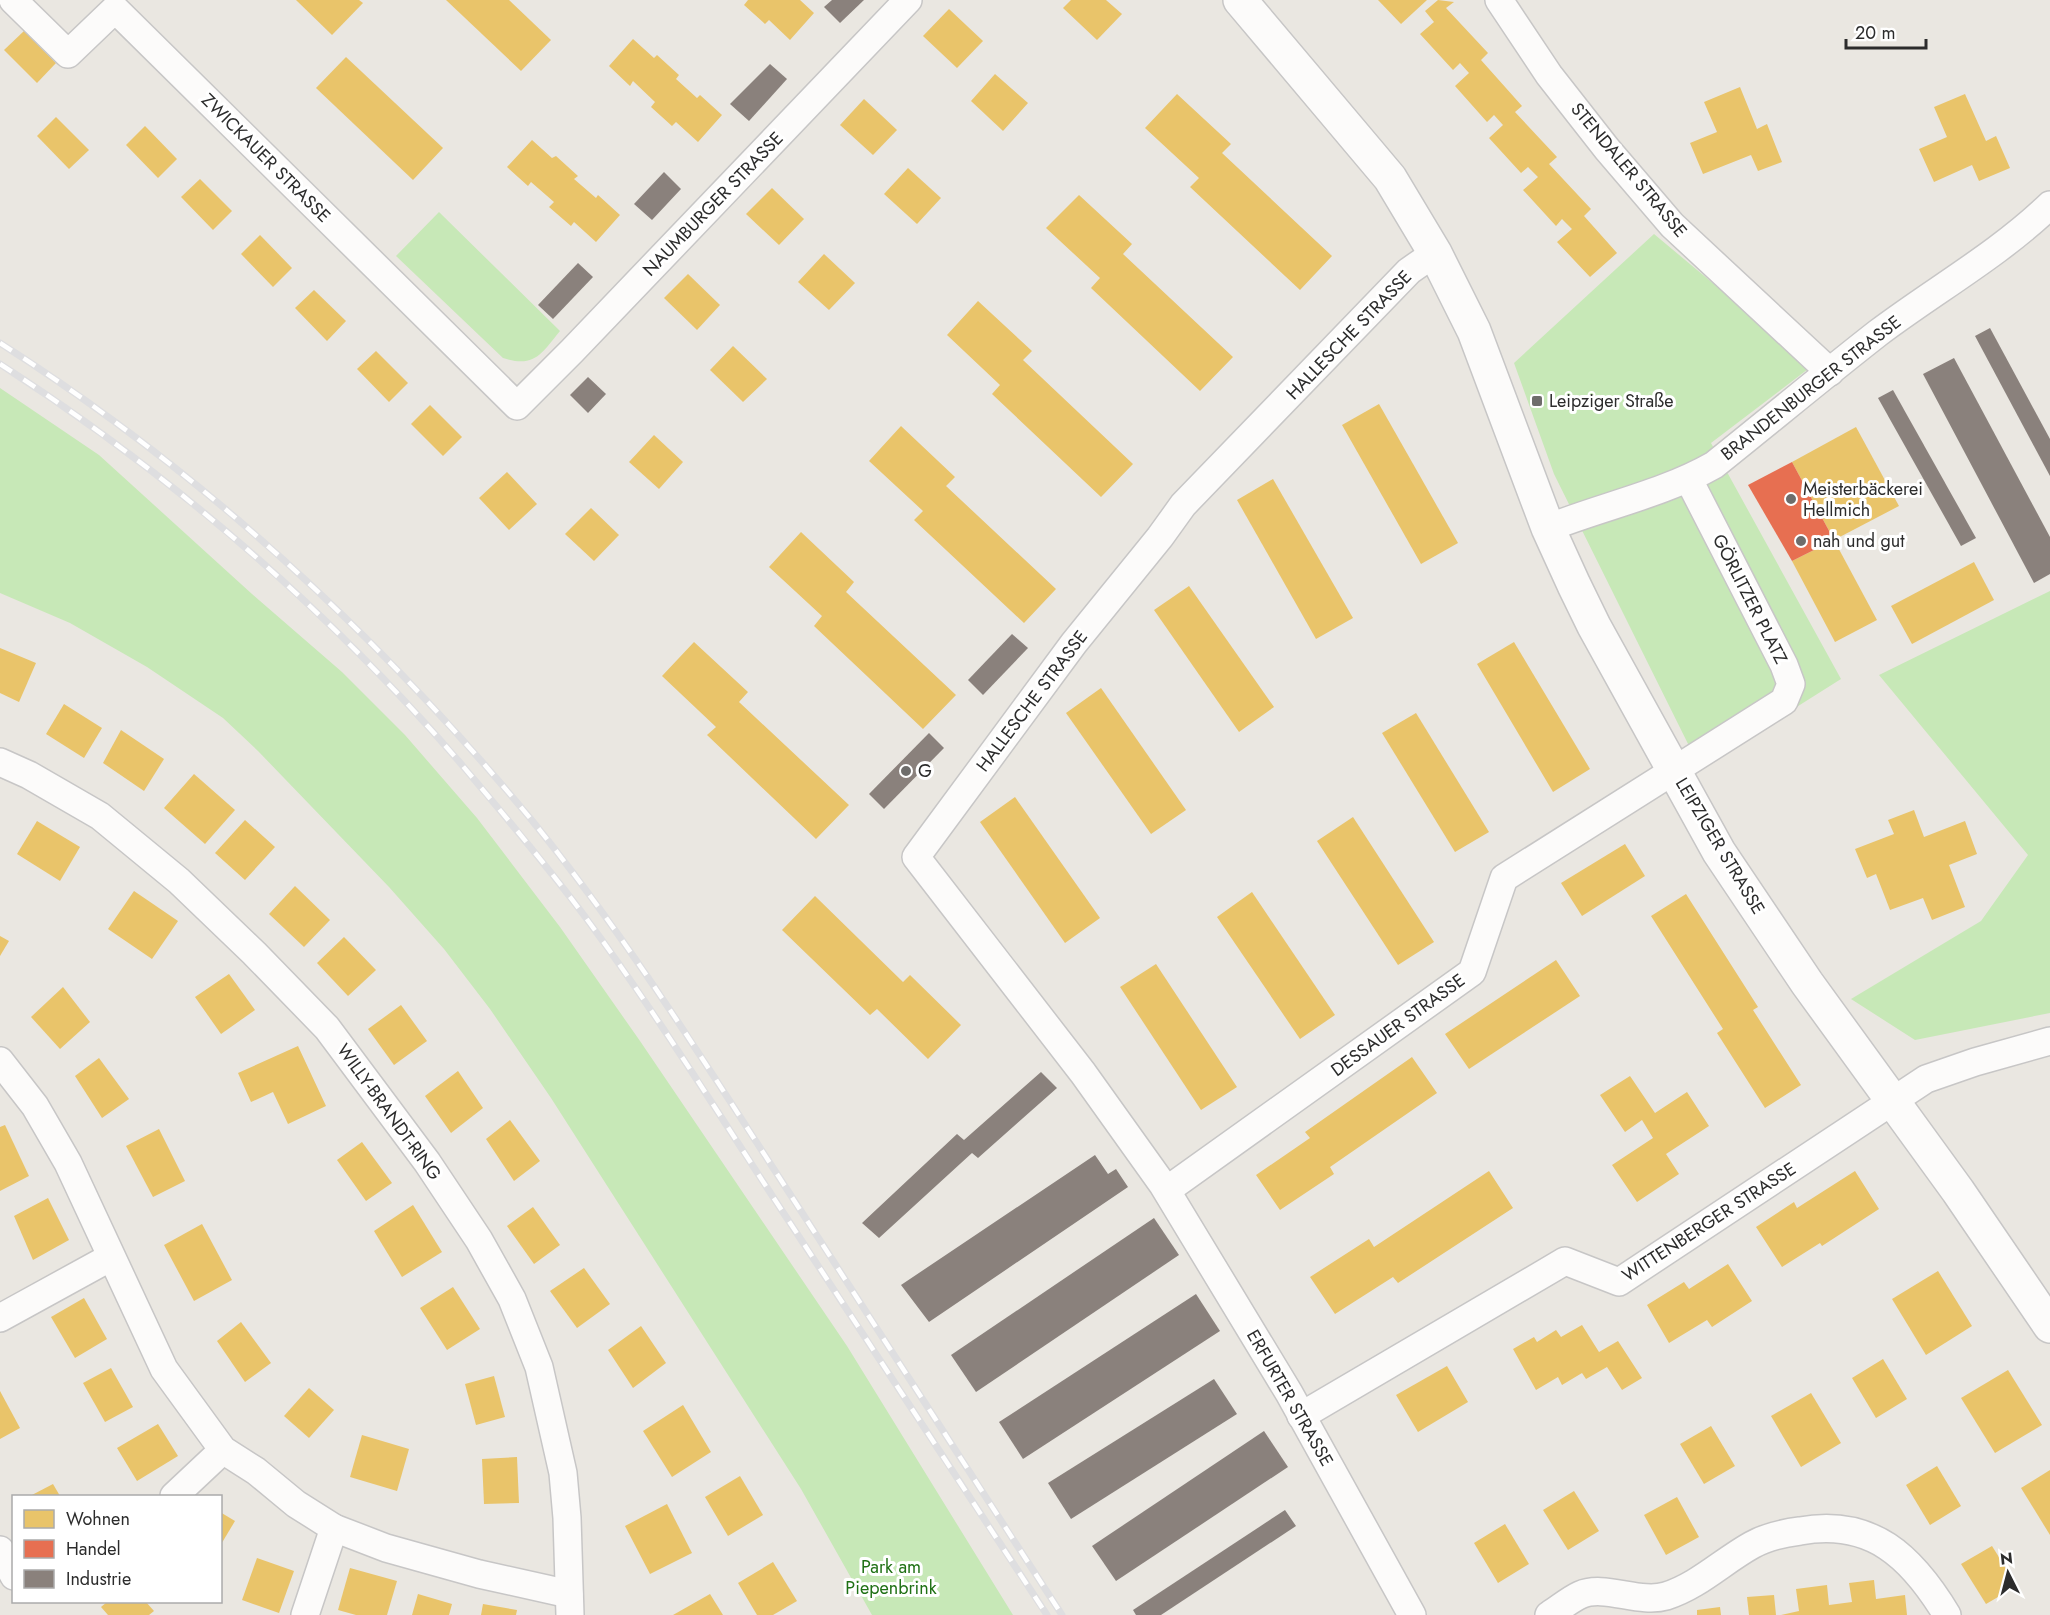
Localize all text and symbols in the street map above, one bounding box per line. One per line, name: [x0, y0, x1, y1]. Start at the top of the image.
scale bar: [1846, 12, 1926, 50]
text: 20 m: [1855, 20, 1895, 46]
street label: ZWICKAUER STRASSE: [195, 87, 337, 229]
street label: STENDALER STRASSE: [1565, 97, 1693, 243]
street label: NAUMBURGER STRASSE: [637, 126, 789, 282]
street label: HALLESCHE STRASSE: [1280, 264, 1418, 406]
street label: BRANDENBURGER STRASSE: [1715, 309, 1907, 467]
place label: Leipziger Straße: [1549, 388, 1674, 414]
marker: Leipziger Straße: [1530, 394, 1544, 408]
place label: Meisterbäckerei Hellmich: [1803, 476, 1923, 523]
marker: Meisterbäckerei Hellmich: [1784, 492, 1798, 506]
place label: nah und gut: [1813, 528, 1905, 554]
street label: GÖRLITZER PLATZ: [1706, 530, 1794, 669]
marker: nah und gut: [1794, 534, 1808, 548]
street label: HALLESCHE STRASSE: [970, 625, 1094, 777]
place label: G: [918, 758, 932, 784]
marker: G: [899, 764, 913, 778]
street label: LEIPZIGER STRASSE: [1669, 773, 1771, 919]
street label: DESSAUER STRASSE: [1326, 967, 1470, 1083]
street label: WILLY-BRANDT-RING: [331, 1038, 448, 1186]
street label: WITTENBERGER STRASSE: [1617, 1156, 1801, 1288]
street label: ERFURTER STRASSE: [1240, 1325, 1340, 1471]
legend: [12, 1495, 222, 1603]
text: Wohnen: [66, 1506, 130, 1532]
text: Handel: [66, 1536, 121, 1562]
north arrow: [1978, 1543, 2038, 1603]
text: N: [1999, 1546, 2014, 1571]
park label: Park am Piepenbrink: [845, 1554, 937, 1601]
text: Industrie: [66, 1566, 131, 1592]

